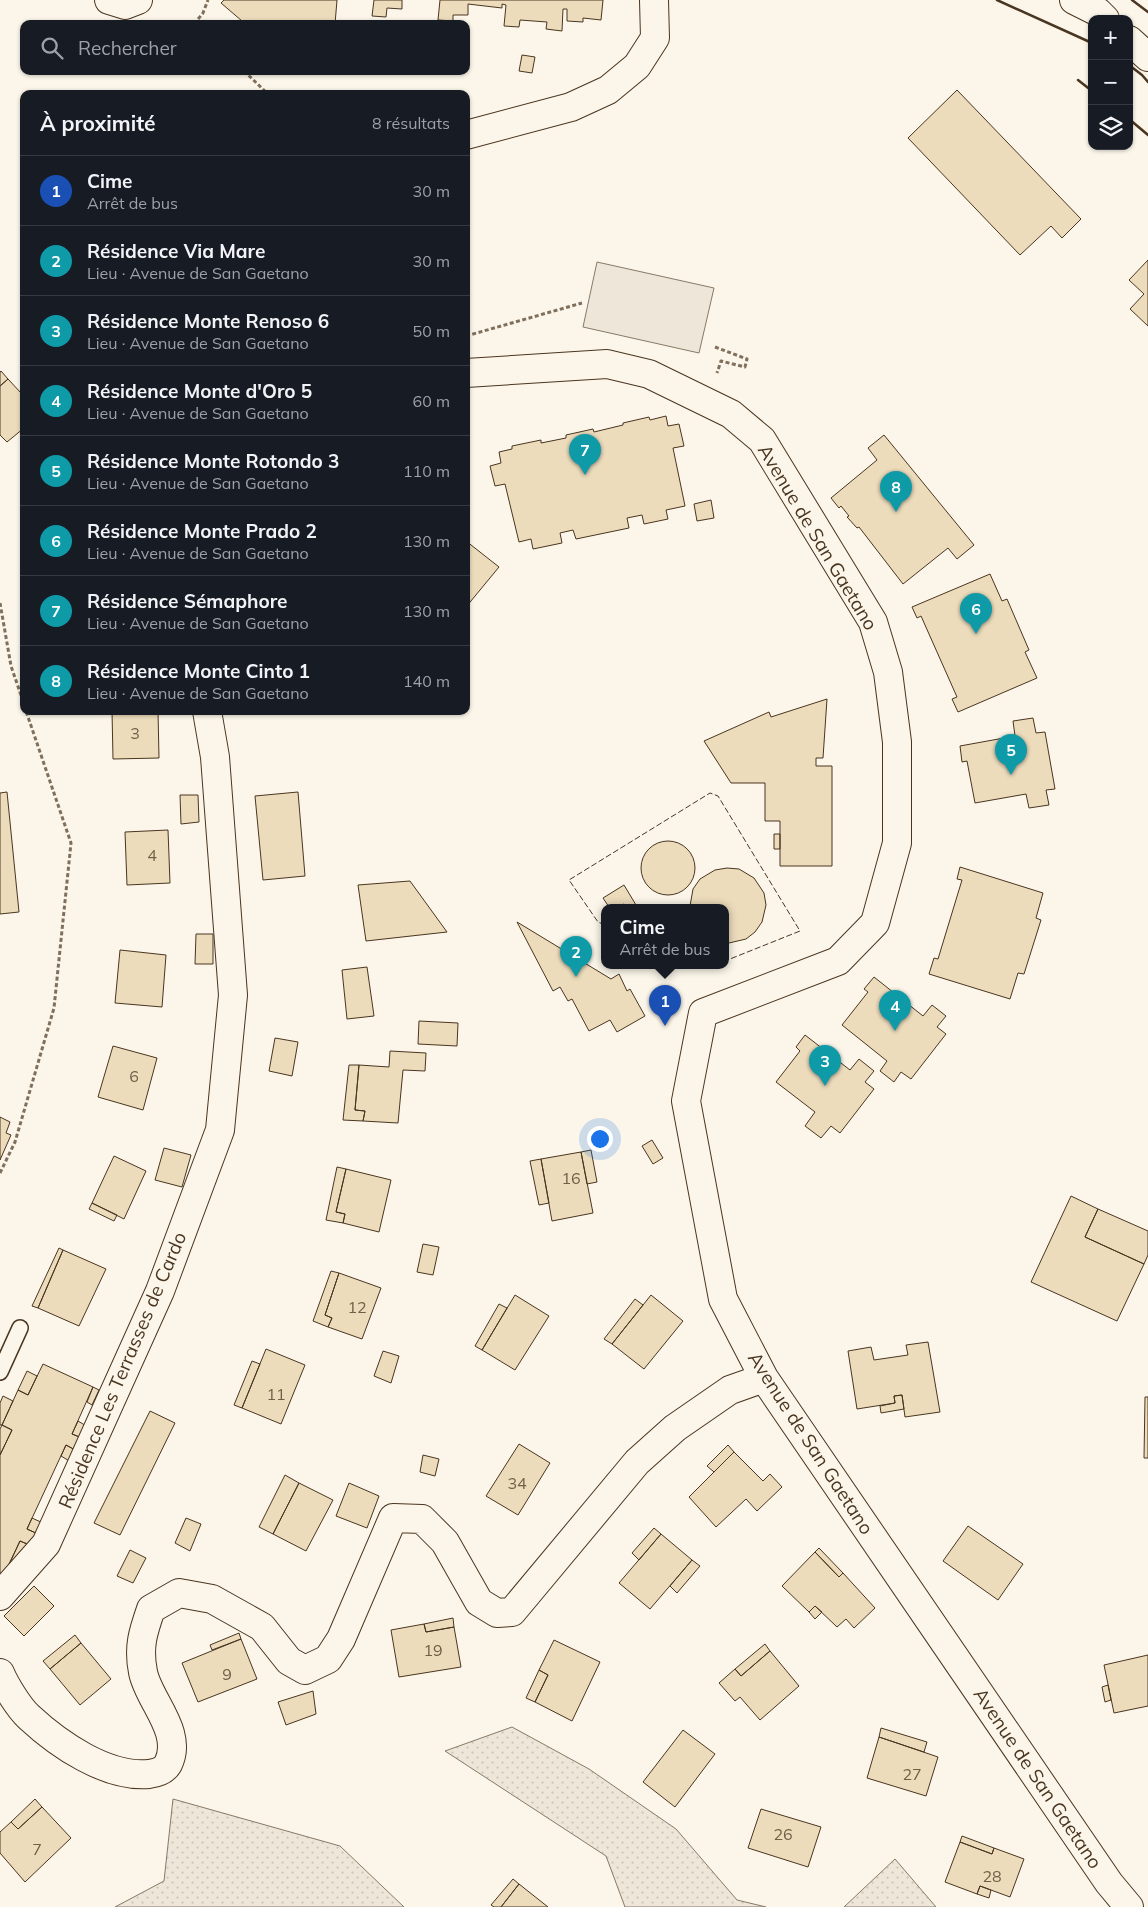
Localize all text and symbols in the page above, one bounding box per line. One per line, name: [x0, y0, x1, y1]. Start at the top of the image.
map controls: [1088, 15, 1133, 150]
button: +: [1088, 15, 1133, 60]
search box: [20, 20, 470, 75]
icon: search: [38, 34, 66, 62]
text: Rechercher: [78, 36, 177, 60]
button: −: [1088, 60, 1133, 105]
button: layers: [1088, 105, 1133, 150]
text: À proximité: [40, 110, 156, 136]
text: 8 résultats: [372, 113, 450, 133]
text: Cime: [87, 169, 132, 193]
text: 1: [51, 181, 61, 201]
text: 30 m: [413, 181, 450, 201]
text: Arrêt de bus: [87, 193, 178, 213]
text: Résidence Via Mare: [87, 239, 265, 263]
text: 2: [51, 251, 61, 271]
text: 30 m: [413, 251, 450, 271]
text: Lieu · Avenue de San Gaetano: [87, 263, 309, 283]
text: Résidence Monte Renoso 6: [87, 309, 329, 333]
text: 3: [51, 321, 61, 341]
text: 50 m: [413, 321, 450, 341]
text: Lieu · Avenue de San Gaetano: [87, 333, 309, 353]
text: Résidence Monte d'Oro 5: [87, 379, 312, 403]
text: 4: [51, 391, 61, 411]
text: 60 m: [413, 391, 450, 411]
text: Lieu · Avenue de San Gaetano: [87, 403, 309, 423]
pin: 7: [569, 434, 601, 475]
street label: Avenue de San Gaetano: [753, 440, 883, 634]
text: Résidence Monte Rotondo 3: [87, 449, 339, 473]
text: 5: [51, 461, 61, 481]
text: 110 m: [403, 461, 450, 481]
pin: 8: [880, 471, 912, 512]
text: Lieu · Avenue de San Gaetano: [87, 473, 309, 493]
text: Résidence Monte Prado 2: [87, 519, 317, 543]
text: 6: [51, 531, 61, 551]
text: 130 m: [403, 531, 450, 551]
text: Lieu · Avenue de San Gaetano: [87, 543, 309, 563]
text: Résidence Sémaphore: [87, 589, 287, 613]
pin: 6: [960, 593, 992, 634]
text: 7: [51, 601, 61, 621]
text: 130 m: [403, 601, 450, 621]
text: Lieu · Avenue de San Gaetano: [87, 613, 309, 633]
text: Résidence Monte Cinto 1: [87, 659, 310, 683]
text: 8: [51, 671, 61, 691]
text: 140 m: [403, 671, 450, 691]
text: Lieu · Avenue de San Gaetano: [87, 683, 309, 703]
house number: 3: [130, 723, 140, 743]
pin: 5: [995, 734, 1027, 775]
house number: 4: [147, 845, 157, 865]
popup: [601, 904, 729, 969]
text: Cime: [620, 915, 665, 939]
pin: 2: [560, 936, 592, 977]
text: Arrêt de bus: [620, 939, 711, 959]
pin: 1: [649, 985, 681, 1026]
pin: 4: [879, 990, 911, 1031]
pin: 3: [809, 1045, 841, 1086]
house number: 6: [129, 1066, 139, 1086]
your location: [587, 1126, 613, 1152]
house number: 16: [561, 1168, 581, 1188]
street label: Résidence Les Terrasses de Cardo: [53, 1228, 191, 1512]
house number: 12: [347, 1297, 367, 1317]
street label: Avenue de San Gaetano: [743, 1347, 879, 1539]
house number: 11: [266, 1384, 286, 1404]
house number: 34: [507, 1473, 527, 1493]
house number: 19: [423, 1640, 443, 1660]
house number: 9: [222, 1664, 232, 1684]
street label: Avenue de San Gaetano: [969, 1683, 1107, 1873]
house number: 27: [902, 1764, 922, 1784]
house number: 26: [773, 1824, 793, 1844]
house number: 7: [32, 1839, 42, 1859]
house number: 28: [982, 1866, 1002, 1886]

